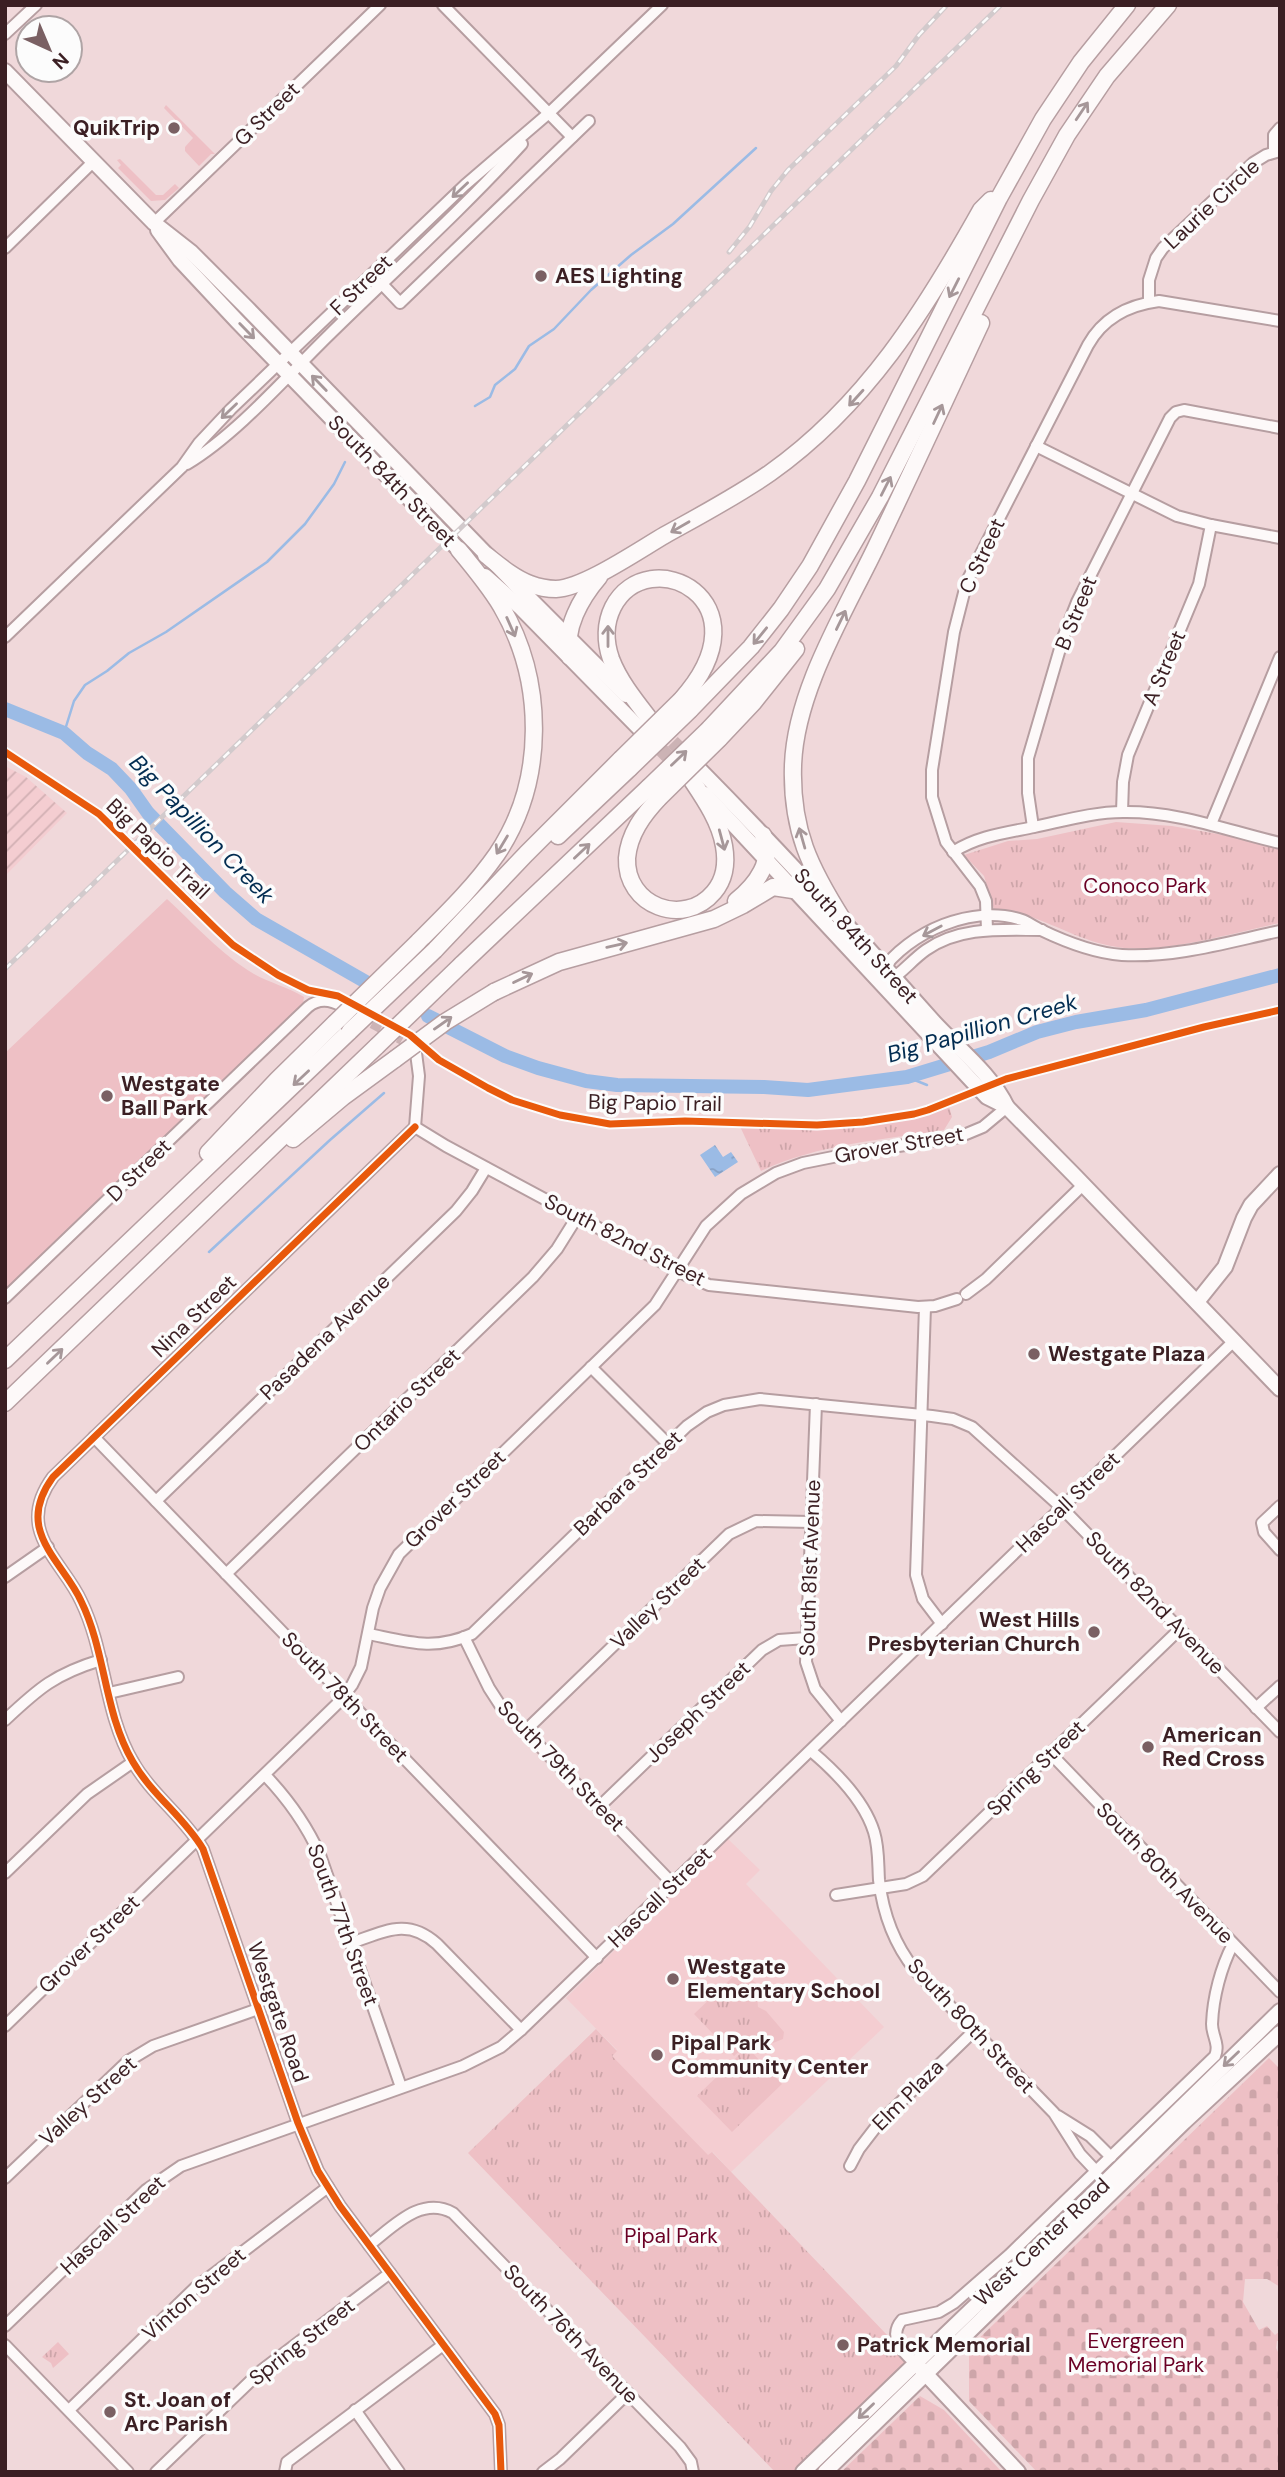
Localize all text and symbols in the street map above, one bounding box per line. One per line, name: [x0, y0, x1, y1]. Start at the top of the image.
north arrow: [14, 14, 84, 84]
text: N: [47, 47, 74, 75]
street label: G Street: [228, 76, 306, 152]
one-way arrow: [1075, 102, 1090, 121]
place label: QuikTrip: [73, 114, 160, 142]
marker: QuikTrip: [166, 120, 182, 136]
street label: Laurie Circle: [1158, 152, 1266, 255]
one-way arrow: [452, 181, 469, 198]
street label: F Street: [324, 248, 398, 322]
place label: AES Lighting: [555, 262, 683, 290]
marker: AES Lighting: [533, 268, 549, 284]
one-way arrow: [947, 277, 961, 298]
one-way arrow: [238, 322, 255, 339]
one-way arrow: [311, 375, 328, 392]
one-way arrow: [847, 389, 864, 406]
one-way arrow: [221, 403, 238, 420]
one-way arrow: [932, 404, 946, 425]
street label: South 84th Street: [322, 409, 462, 553]
one-way arrow: [880, 476, 894, 497]
street label: C Street: [952, 514, 1012, 598]
one-way arrow: [671, 520, 691, 534]
street label: B Street: [1048, 572, 1104, 654]
one-way arrow: [835, 610, 848, 631]
one-way arrow: [505, 616, 518, 637]
one-way arrow: [601, 625, 615, 648]
one-way arrow: [753, 626, 768, 644]
street label: A Street: [1136, 626, 1192, 710]
water label: Big Papillion Creek: [123, 748, 281, 910]
one-way arrow: [670, 750, 687, 767]
street label: Big Papio Trail: [100, 792, 216, 906]
one-way arrow: [794, 827, 807, 849]
one-way arrow: [716, 828, 729, 851]
one-way arrow: [495, 834, 509, 854]
one-way arrow: [573, 842, 590, 859]
street label: South 84th Street: [788, 862, 924, 1010]
park label: Conoco Park: [1083, 872, 1207, 900]
one-way arrow: [922, 924, 942, 938]
one-way arrow: [605, 938, 627, 951]
one-way arrow: [512, 971, 533, 984]
water label: Big Papillion Creek: [883, 986, 1081, 1070]
one-way arrow: [433, 1016, 452, 1030]
one-way arrow: [293, 1069, 310, 1086]
place label: Westgate Ball Park: [121, 1070, 220, 1122]
marker: Westgate Ball Park: [99, 1088, 115, 1104]
street label: Big Papio Trail: [588, 1088, 722, 1118]
street label: Grover Street: [832, 1120, 966, 1170]
street label: D Street: [101, 1132, 177, 1208]
street label: South 82nd Street: [540, 1187, 710, 1293]
street label: Nina Street: [145, 1268, 243, 1364]
street label: Pasadena Avenue: [254, 1268, 396, 1406]
place label: Westgate Plaza: [1048, 1340, 1205, 1368]
street label: Ontario Street: [348, 1342, 466, 1458]
marker: Westgate Plaza: [1026, 1346, 1042, 1362]
one-way arrow: [46, 1347, 63, 1364]
street label: Barbara Street: [568, 1424, 688, 1542]
street label: Grover Street: [398, 1444, 512, 1554]
street label: Hascall Street: [1010, 1445, 1126, 1559]
street label: South 81st Avenue: [793, 1479, 827, 1657]
street label: South 82nd Avenue: [1079, 1525, 1231, 1681]
street label: Valley Street: [604, 1551, 712, 1655]
place label: West Hills Presbyterian Church: [868, 1606, 1080, 1658]
marker: West Hills Presbyterian Church: [1086, 1624, 1102, 1640]
street label: South 78th Street: [275, 1626, 415, 1768]
street label: Joseph Street: [639, 1655, 757, 1769]
street label: South 79th Street: [491, 1694, 631, 1838]
street label: Spring Street: [981, 1714, 1091, 1822]
place label: American Red Cross: [1162, 1721, 1265, 1773]
marker: American Red Cross: [1140, 1739, 1156, 1755]
street label: South 80th Avenue: [1090, 1796, 1240, 1950]
street label: South 77th Street: [301, 1840, 385, 2010]
street label: Hascall Street: [602, 1840, 718, 1954]
street label: Grover Street: [32, 1889, 146, 1999]
street label: Westgate Road: [241, 1938, 315, 2086]
street label: South 80th Street: [901, 1952, 1041, 2100]
place label: Westgate Elementary School: [687, 1953, 880, 2005]
marker: Westgate Elementary School: [665, 1971, 681, 1987]
place label: Pipal Park Community Center: [671, 2029, 869, 2081]
marker: Pipal Park Community Center: [649, 2047, 665, 2063]
street label: Valley Street: [33, 2050, 143, 2152]
one-way arrow: [1223, 2050, 1240, 2067]
street label: Elm Plaza: [866, 2053, 950, 2137]
street label: Hascall Street: [54, 2169, 172, 2281]
street label: West Center Road: [968, 2172, 1116, 2312]
park label: Pipal Park: [624, 2222, 718, 2250]
street label: Vinton Street: [136, 2241, 252, 2347]
street label: South 76th Avenue: [497, 2258, 645, 2410]
street label: Spring Street: [243, 2292, 361, 2392]
park label: Evergreen Memorial Park: [1068, 2327, 1205, 2379]
place label: Patrick Memorial: [857, 2331, 1031, 2359]
marker: Patrick Memorial: [835, 2337, 851, 2353]
place label: St. Joan of Arc Parish: [124, 2386, 231, 2438]
one-way arrow: [858, 2402, 875, 2419]
marker: St. Joan of Arc Parish: [102, 2404, 118, 2420]

